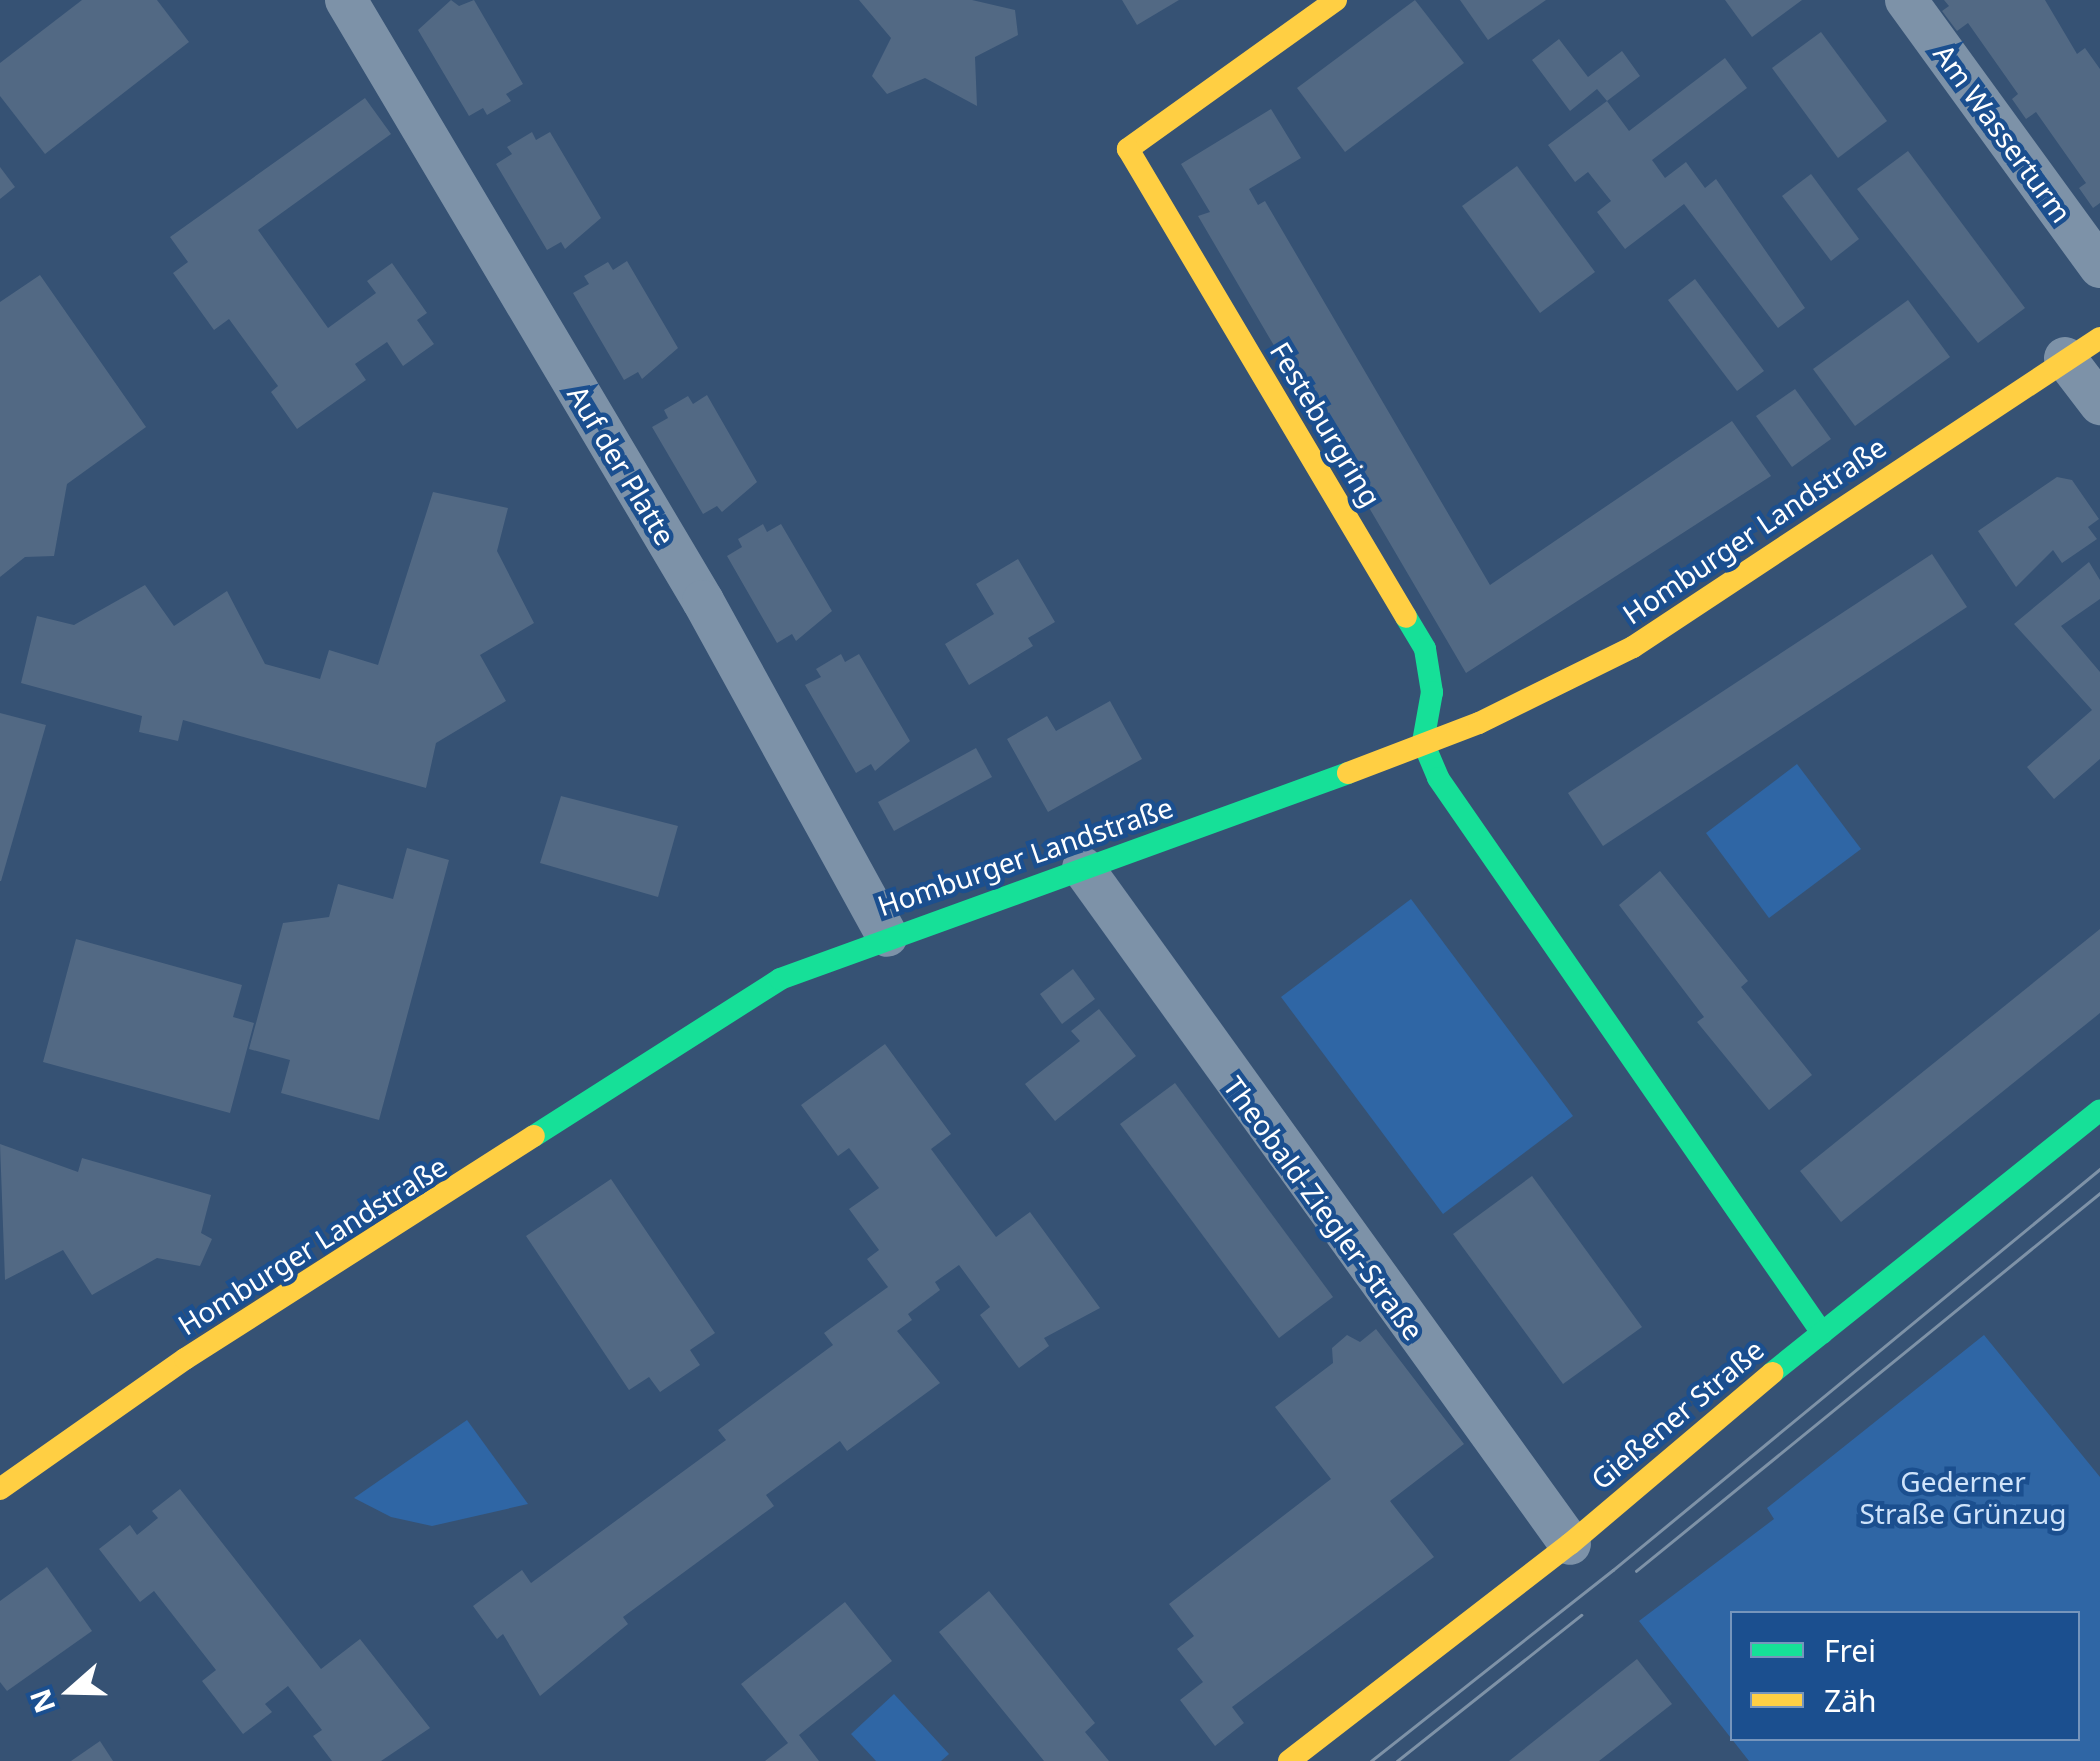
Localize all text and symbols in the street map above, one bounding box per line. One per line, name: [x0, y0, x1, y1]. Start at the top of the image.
street label: Am Wasserturm: [1927, 37, 2079, 229]
street label: Festeburgring: [1264, 336, 1388, 512]
street label: Auf der Platte: [561, 379, 683, 551]
street label: Homburger Landstraße: [1616, 429, 1892, 631]
street label: Homburger Landstraße: [873, 790, 1177, 922]
street label: Theobald-Ziegler-Straße: [1217, 1070, 1431, 1346]
street label: Homburger Landstraße: [172, 1149, 452, 1341]
street label: Gießener Straße: [1584, 1332, 1770, 1496]
park label: Gederner Straße Grünzug: [1859, 1464, 2067, 1530]
legend: [1730, 1611, 2080, 1741]
text: Frei: [1824, 1630, 1876, 1671]
north arrow: [20, 1641, 120, 1741]
text: Zäh: [1824, 1680, 1877, 1721]
text: N: [20, 1684, 64, 1718]

